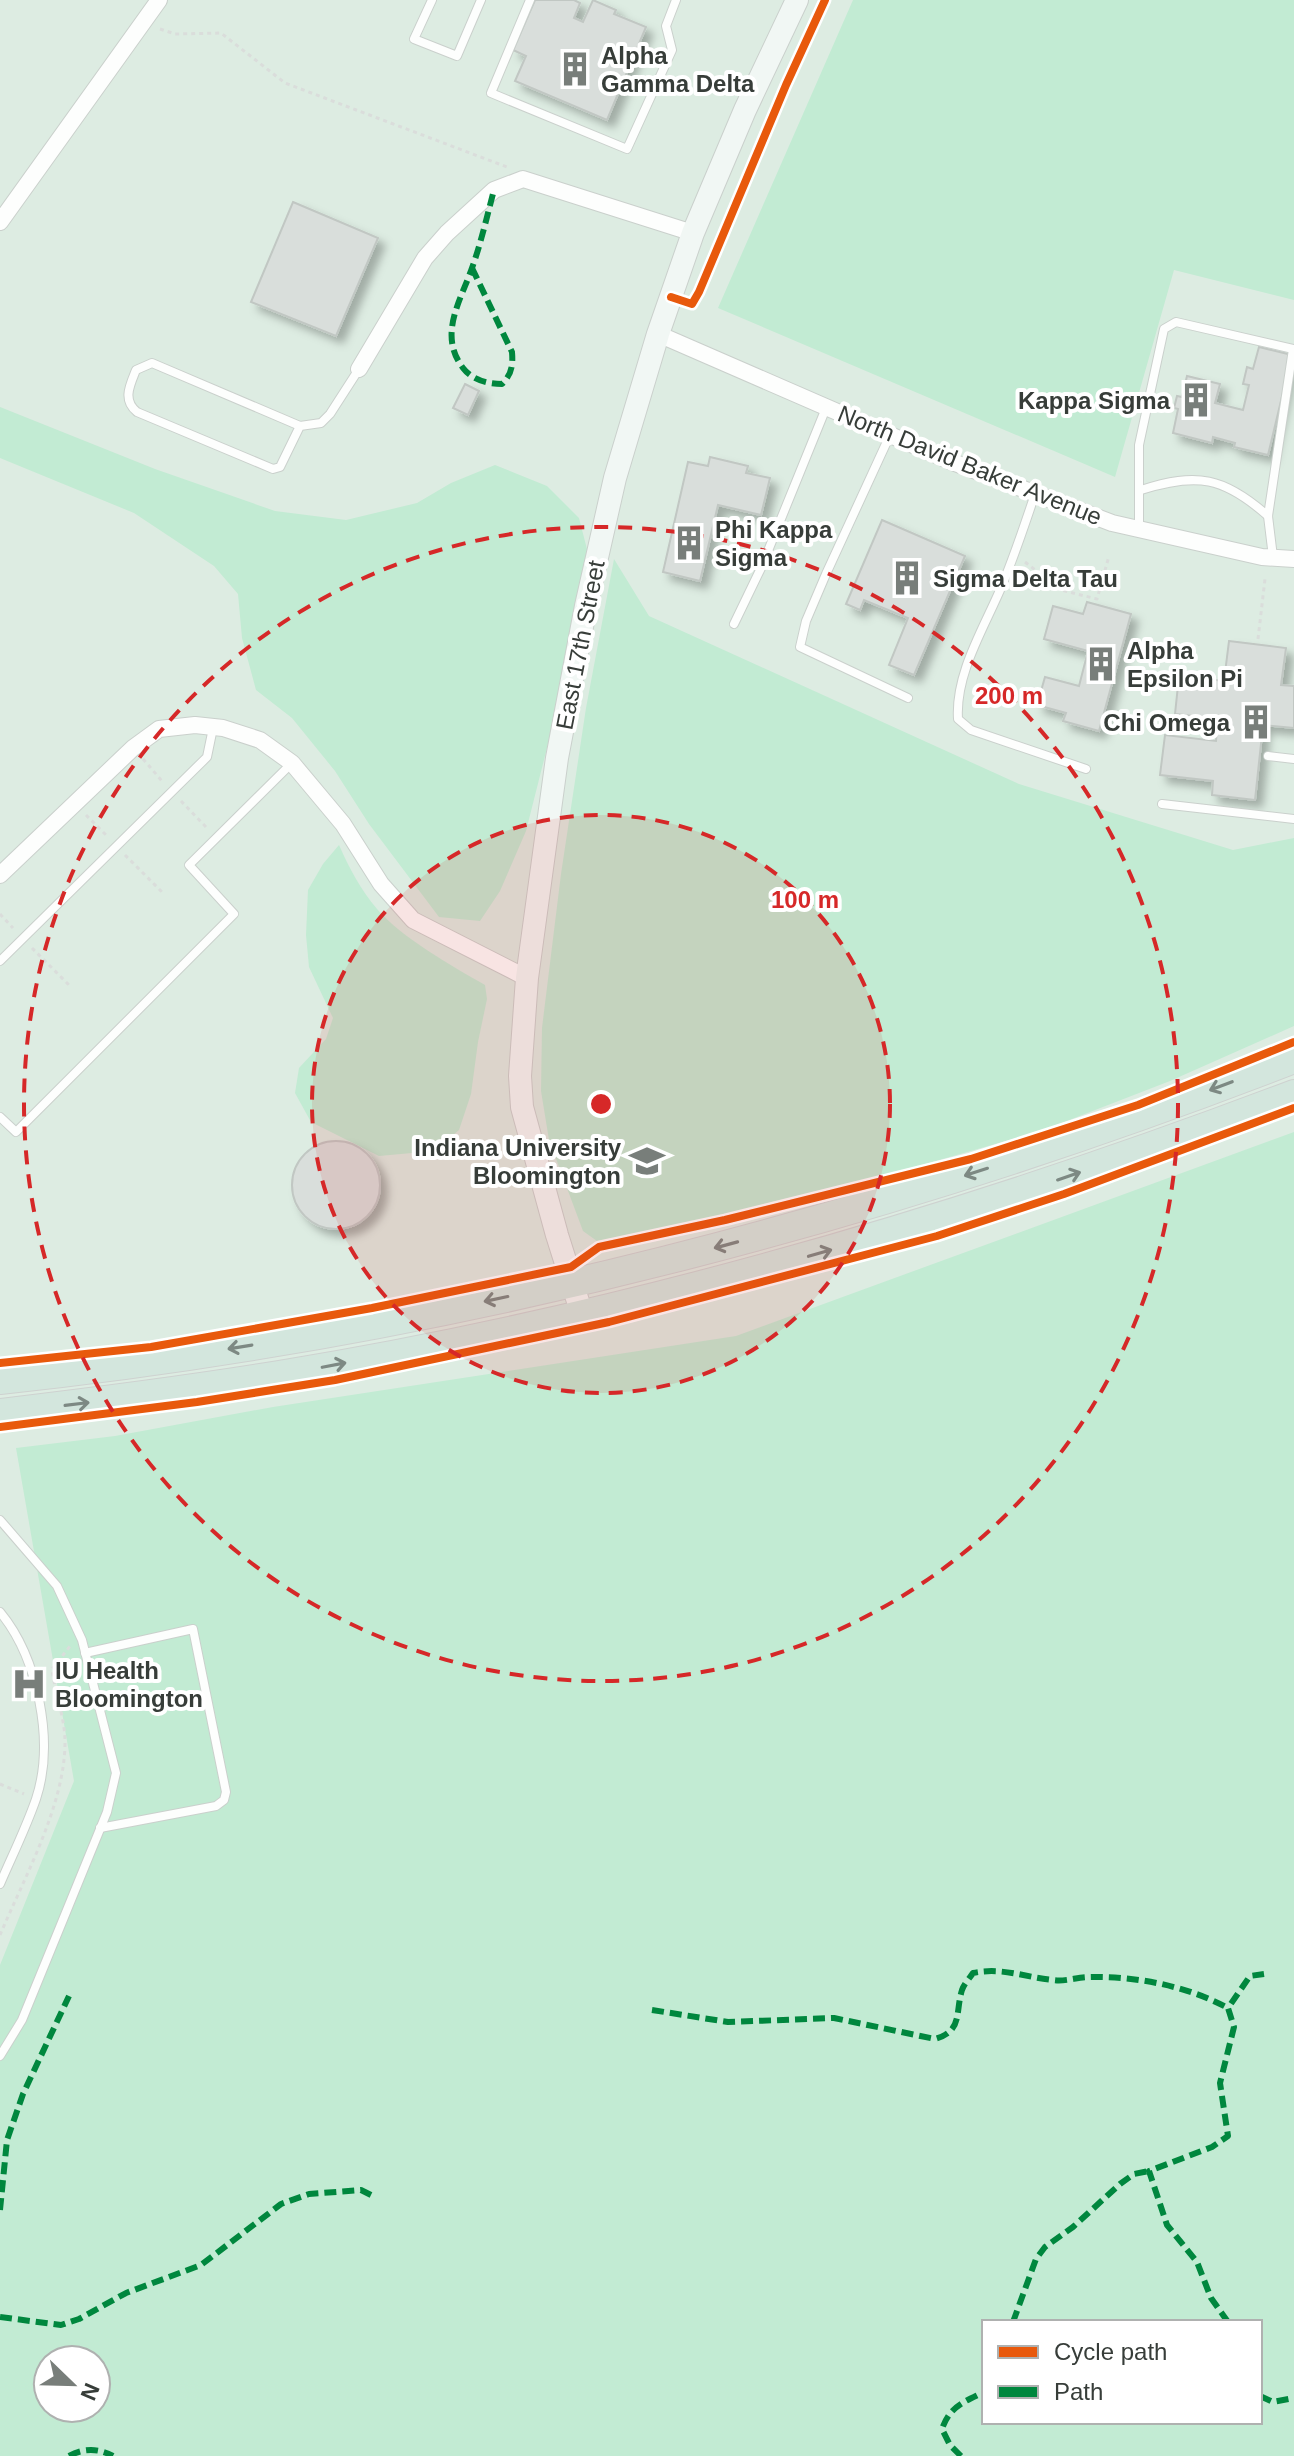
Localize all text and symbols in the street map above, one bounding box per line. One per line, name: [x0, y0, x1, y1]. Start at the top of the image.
place label: Alpha Gamma Delta: [601, 42, 755, 97]
building icon: Alpha Gamma Delta: [556, 50, 594, 88]
building icon: Kappa Sigma: [1177, 381, 1215, 419]
place label: Kappa Sigma: [1018, 387, 1171, 414]
street label: North David Baker Avenue: [834, 400, 1106, 530]
place label: Phi Kappa Sigma: [715, 516, 833, 571]
building icon: Phi Kappa Sigma: [670, 524, 708, 562]
street label: East 17th Street: [550, 558, 610, 732]
building icon: Sigma Delta Tau: [888, 559, 926, 597]
place label: Sigma Delta Tau: [933, 565, 1118, 592]
place label: Alpha Epsilon Pi: [1127, 637, 1243, 692]
building icon: Alpha Epsilon Pi: [1082, 645, 1120, 683]
text: 200 m: [975, 682, 1043, 709]
building icon: Chi Omega: [1237, 703, 1275, 741]
place label: Chi Omega: [1103, 709, 1231, 736]
text: 100 m: [771, 886, 839, 913]
one-way arrow: [1209, 1080, 1234, 1095]
centre of rings: [587, 1090, 615, 1118]
place label: Indiana University Bloomington: [414, 1134, 622, 1189]
school or university icon: Indiana University Bloomington: [628, 1142, 666, 1180]
one-way arrow: [963, 1166, 988, 1181]
one-way arrow: [1056, 1168, 1081, 1183]
one-way arrow: [714, 1238, 740, 1253]
one-way arrow: [807, 1245, 833, 1260]
one-way arrow: [483, 1292, 509, 1307]
one-way arrow: [228, 1341, 253, 1356]
one-way arrow: [321, 1356, 347, 1371]
one-way arrow: [64, 1396, 90, 1411]
place label: IU Health Bloomington: [55, 1657, 203, 1712]
hospital icon: IU Health Bloomington: [10, 1665, 48, 1703]
legend: [982, 2320, 1262, 2424]
text: Cycle path: [1054, 2338, 1167, 2365]
north arrow: [32, 2344, 112, 2424]
text: Path: [1054, 2378, 1103, 2405]
text: N: [75, 2379, 105, 2404]

